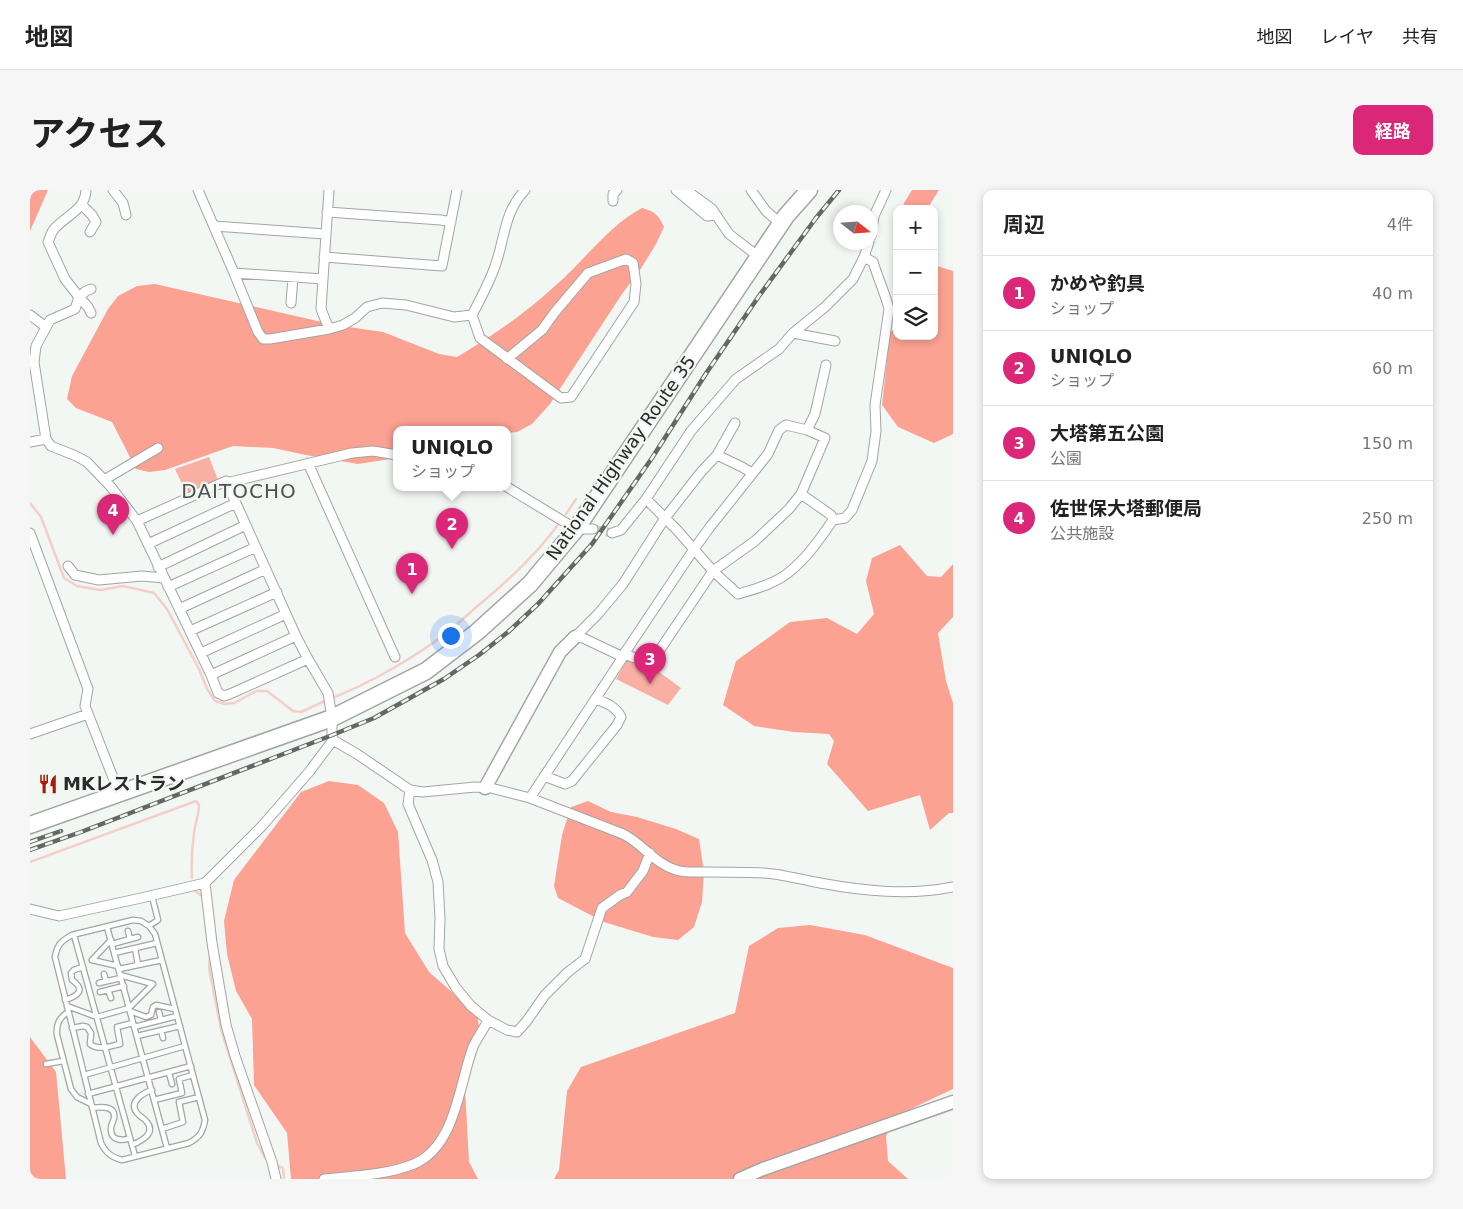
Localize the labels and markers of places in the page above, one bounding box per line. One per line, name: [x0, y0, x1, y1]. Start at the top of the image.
pin: 4: [97, 494, 129, 535]
pin: 2: [436, 508, 468, 549]
pin: 1: [396, 553, 428, 594]
pin: 3: [634, 643, 666, 684]
restaurant icon: MKレストラン: [37, 773, 59, 795]
place label: MKレストラン: [63, 773, 185, 794]

